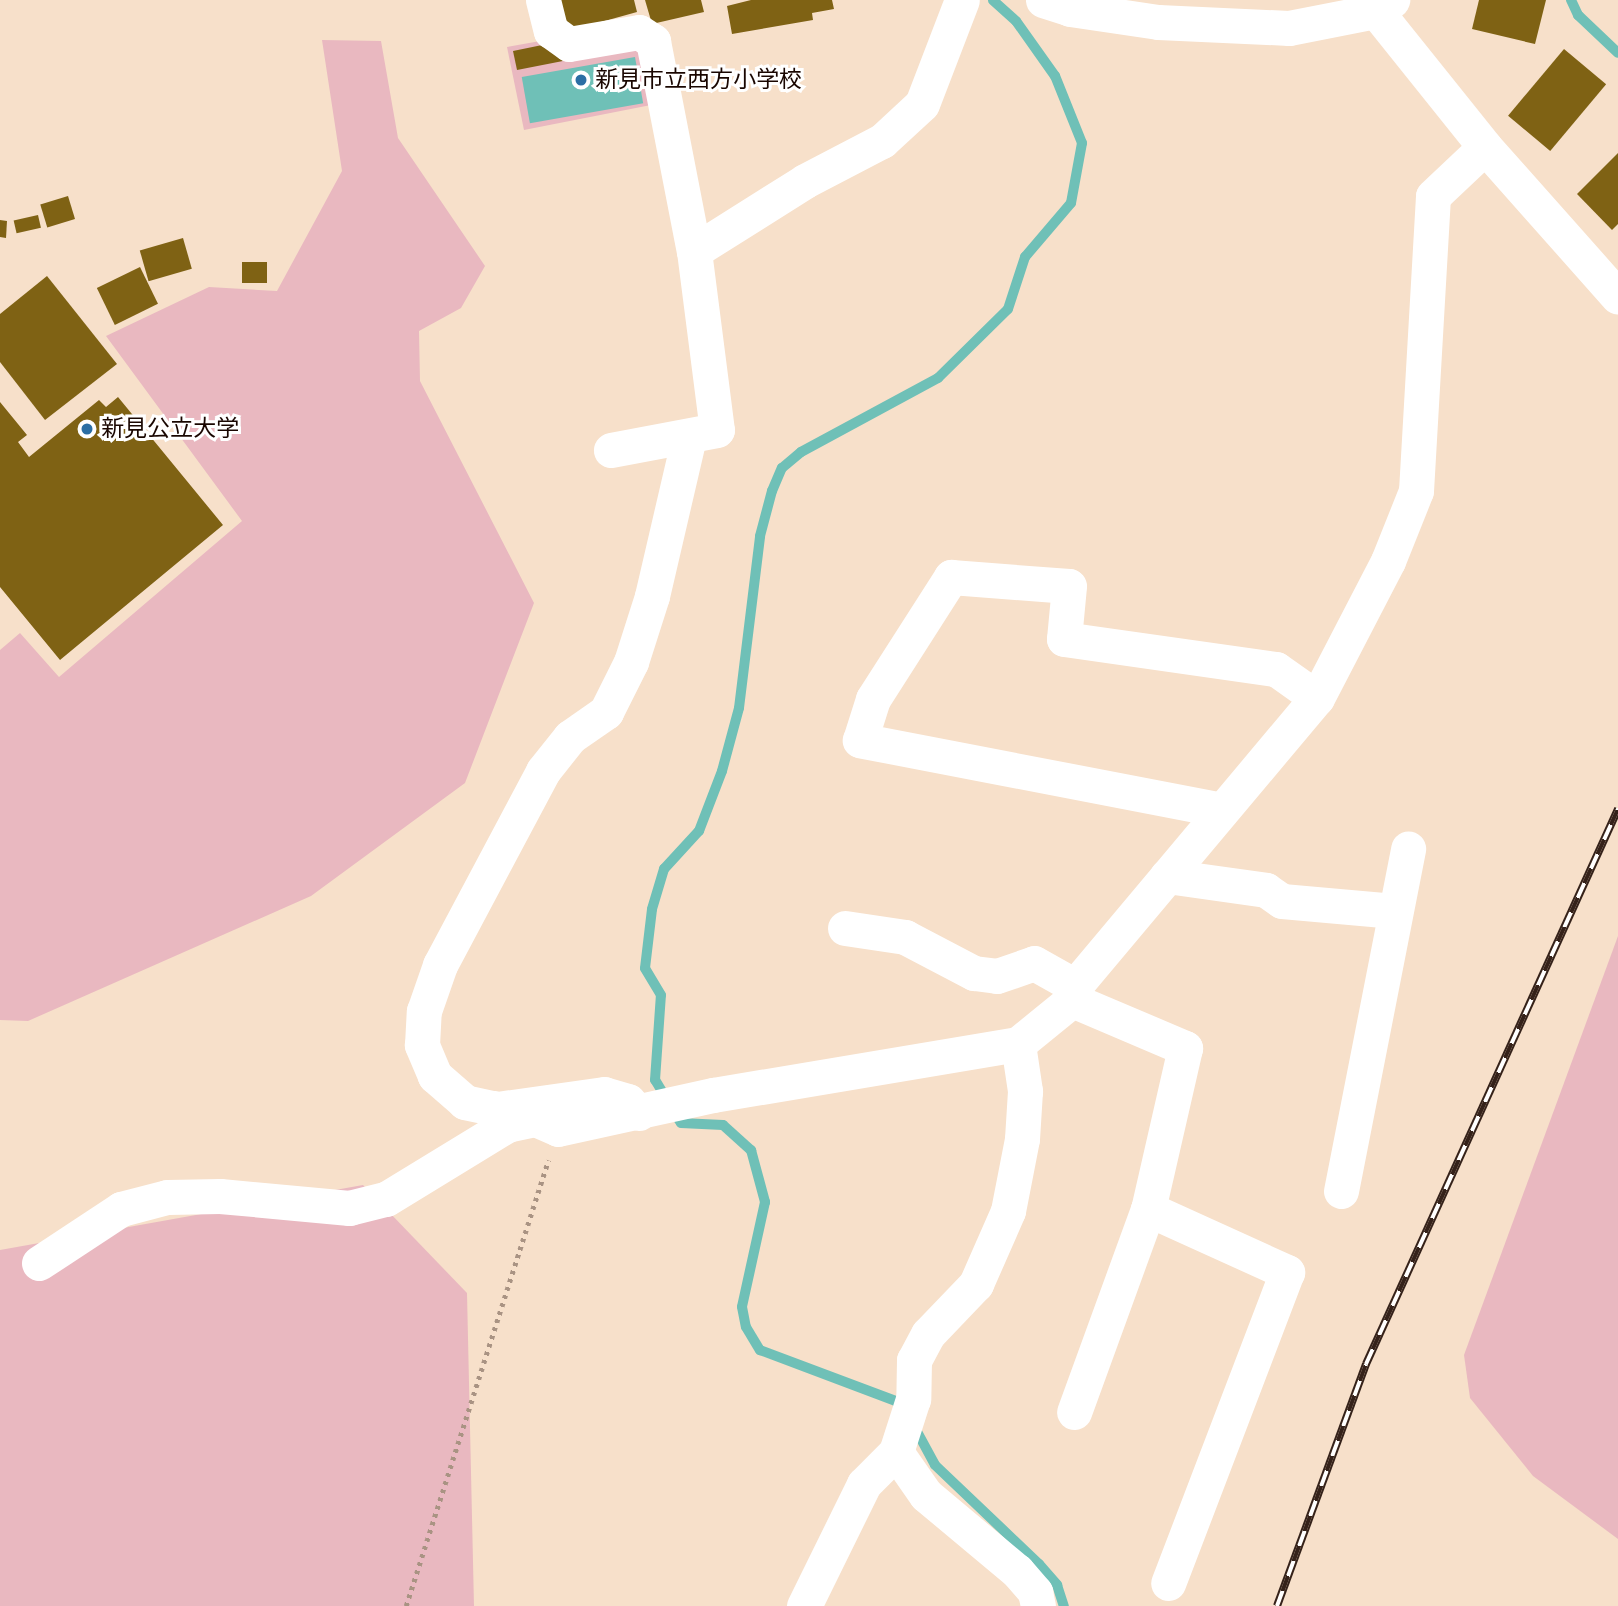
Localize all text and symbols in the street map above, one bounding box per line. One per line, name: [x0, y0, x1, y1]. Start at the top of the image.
place label: 新見市立西方小学校: [595, 66, 802, 94]
marker: 新見市立西方小学校: [573, 72, 589, 88]
place label: 新見公立大学: [101, 415, 239, 443]
marker: 新見公立大学: [79, 421, 95, 437]

